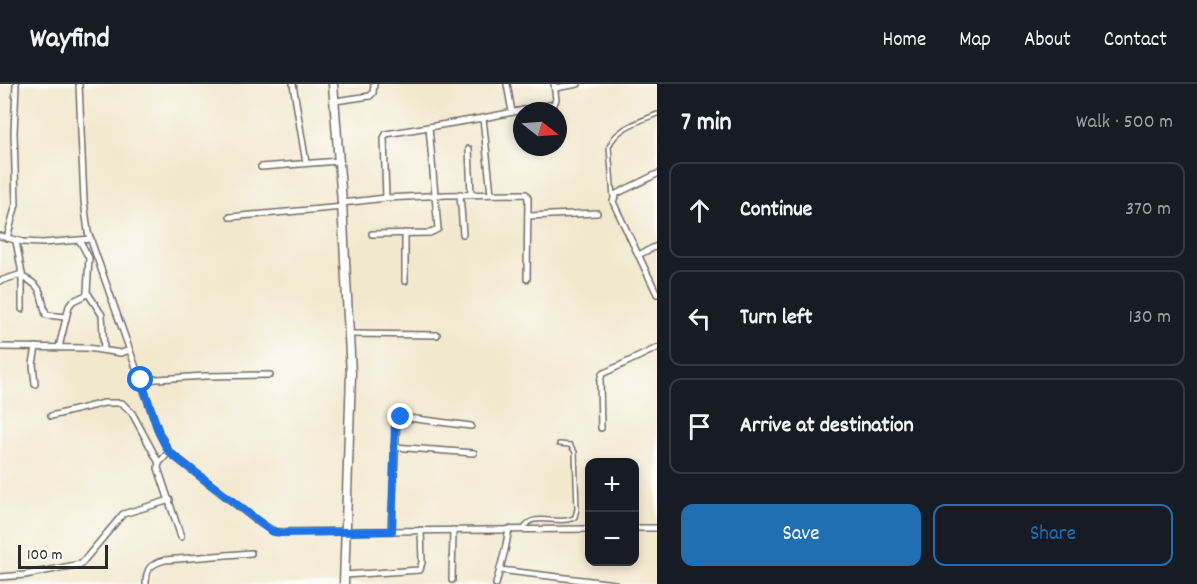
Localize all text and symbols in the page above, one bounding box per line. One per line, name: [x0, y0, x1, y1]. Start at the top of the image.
text: Wayfind: [30, 21, 110, 61]
text: Home: [882, 26, 926, 56]
text: Map: [959, 26, 991, 56]
text: About: [1024, 26, 1071, 56]
text: Contact: [1104, 26, 1167, 56]
north arrow: [513, 102, 567, 156]
text: 7 min: [681, 105, 732, 142]
text: Walk · 500 m: [1076, 109, 1173, 137]
icon: ahead: [683, 194, 716, 227]
text: Continue: [740, 195, 812, 226]
text: 370 m: [1125, 196, 1171, 224]
icon: left: [683, 302, 716, 335]
text: Turn left: [740, 303, 812, 334]
text: 130 m: [1129, 304, 1171, 332]
route start: [127, 366, 153, 392]
route end: [387, 403, 413, 429]
icon: arrive: [683, 410, 716, 443]
text: Arrive at destination: [740, 411, 914, 442]
map controls: [585, 458, 639, 566]
button: +: [585, 458, 639, 512]
button: Save: [681, 504, 921, 566]
button: Share: [933, 504, 1173, 566]
button: −: [585, 512, 639, 566]
scale bar: [18, 542, 108, 570]
text: 100 m: [27, 544, 63, 567]

